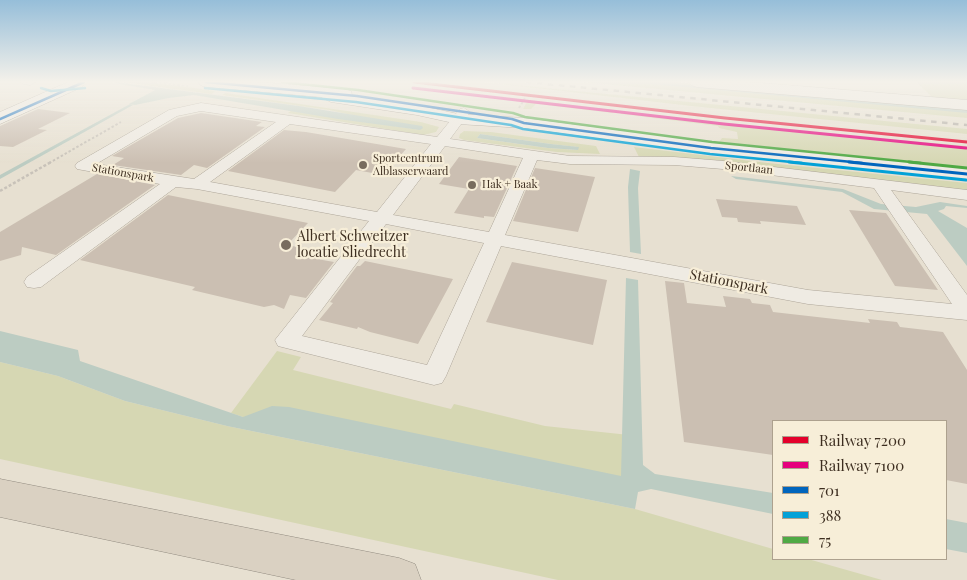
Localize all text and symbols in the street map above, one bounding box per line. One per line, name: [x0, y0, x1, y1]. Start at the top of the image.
place label: Sportcentrum Alblasserwaard: [373, 152, 449, 178]
marker: Sportcentrum Alblasserwaard: [357, 159, 369, 171]
street label: Sportlaan: [725, 159, 773, 177]
street label: Stationspark: [91, 161, 155, 185]
place label: Hak + Baak: [482, 178, 538, 192]
marker: Hak + Baak: [466, 179, 478, 191]
place label: Albert Schweitzer locatie Sliedrecht: [297, 229, 409, 262]
marker: Albert Schweitzer locatie Sliedrecht: [279, 238, 293, 252]
street label: Stationspark: [688, 266, 770, 298]
legend: [772, 420, 947, 560]
text: Railway 7200: [819, 430, 906, 450]
text: Railway 7100: [819, 455, 904, 475]
text: 701: [819, 480, 840, 500]
text: 388: [819, 505, 841, 525]
text: 75: [819, 530, 831, 550]

